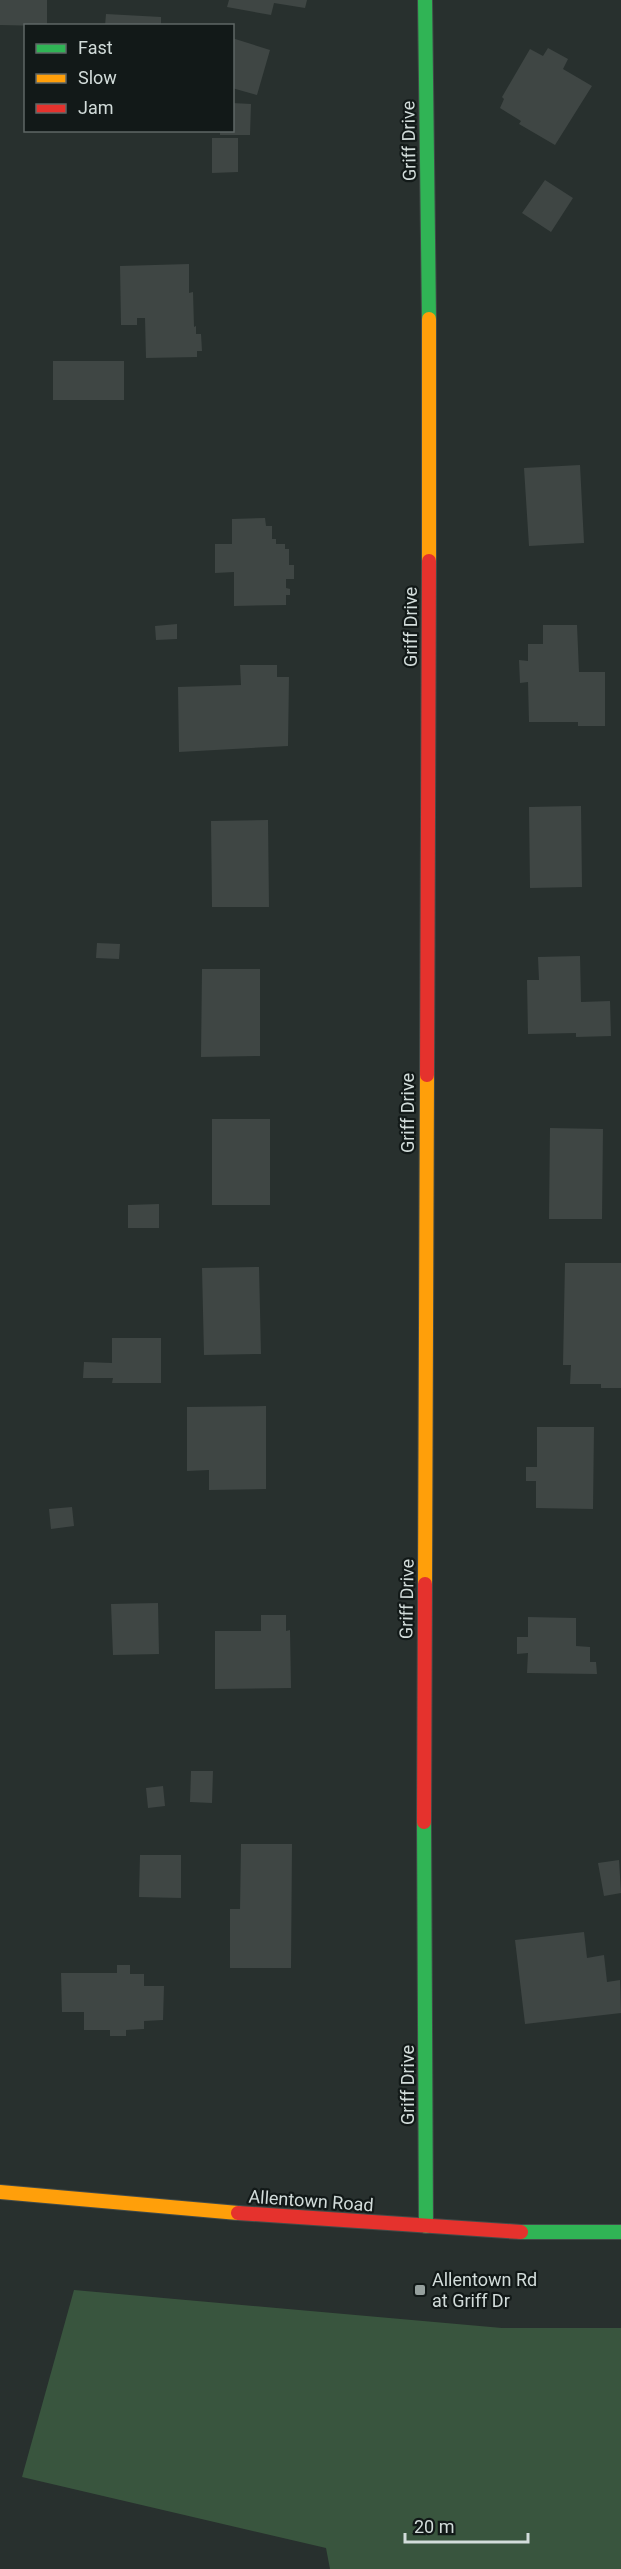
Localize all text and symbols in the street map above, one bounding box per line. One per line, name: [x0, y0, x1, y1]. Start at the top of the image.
legend: [24, 24, 234, 132]
text: Fast: [78, 37, 113, 58]
text: Slow: [78, 67, 117, 88]
text: Jam: [78, 97, 114, 118]
street label: Griff Drive: [397, 101, 420, 181]
street label: Griff Drive: [400, 587, 421, 667]
street label: Griff Drive: [397, 1073, 418, 1153]
street label: Griff Drive: [395, 1559, 418, 1639]
street label: Griff Drive: [397, 2045, 418, 2125]
street label: Allentown Road: [248, 2186, 374, 2215]
place label: Allentown Rd at Griff Dr: [432, 2269, 537, 2311]
marker: Allentown Rd at Griff Dr: [413, 2283, 427, 2297]
scale bar: [405, 2506, 528, 2544]
text: 20 m: [414, 2516, 454, 2537]

